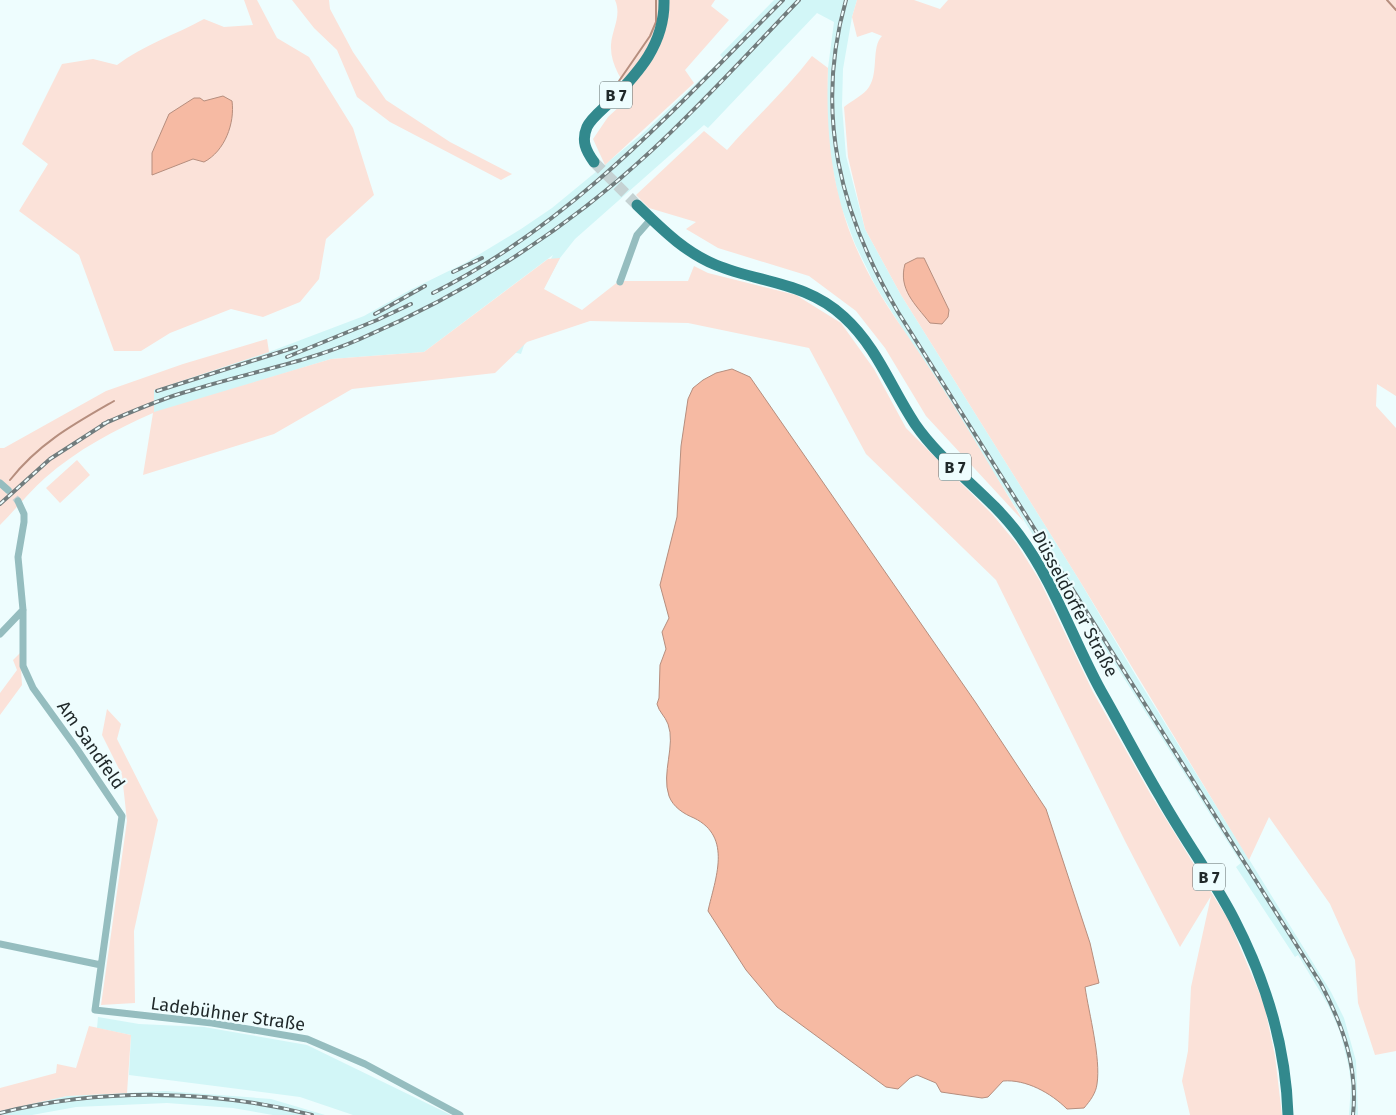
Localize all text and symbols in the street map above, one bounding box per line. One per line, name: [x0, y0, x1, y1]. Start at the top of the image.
road number: B 7: [600, 82, 632, 108]
road number: B 7: [939, 454, 971, 481]
street label: Düsseldorfer Straße: [1027, 527, 1123, 681]
street label: Am Sandfeld: [52, 696, 130, 794]
road number: B 7: [1193, 864, 1225, 890]
street label: Ladebühner Straße: [149, 992, 307, 1036]

